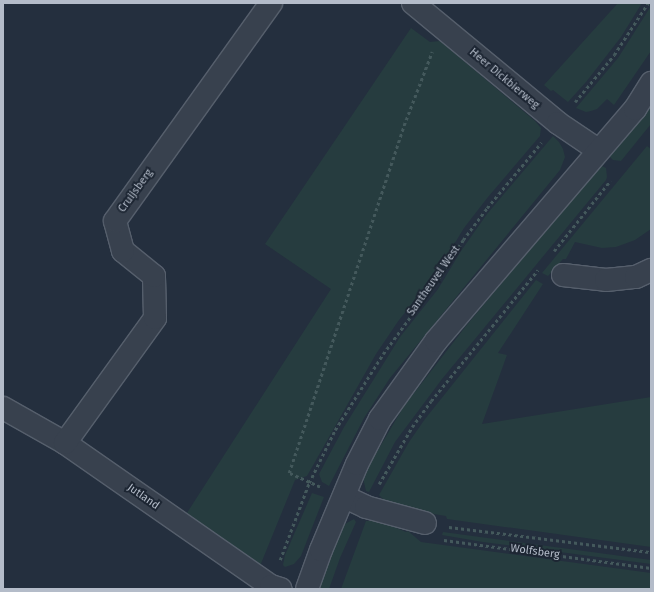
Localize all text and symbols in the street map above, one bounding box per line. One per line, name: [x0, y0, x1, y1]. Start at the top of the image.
street label: Heer Dickbierweg: [466, 46, 542, 112]
street label: Cruijsberg: [116, 167, 156, 215]
street label: Santheuvel West: [405, 243, 463, 319]
street label: Jutland: [125, 481, 161, 513]
street label: Wolfsberg: [509, 542, 561, 562]

